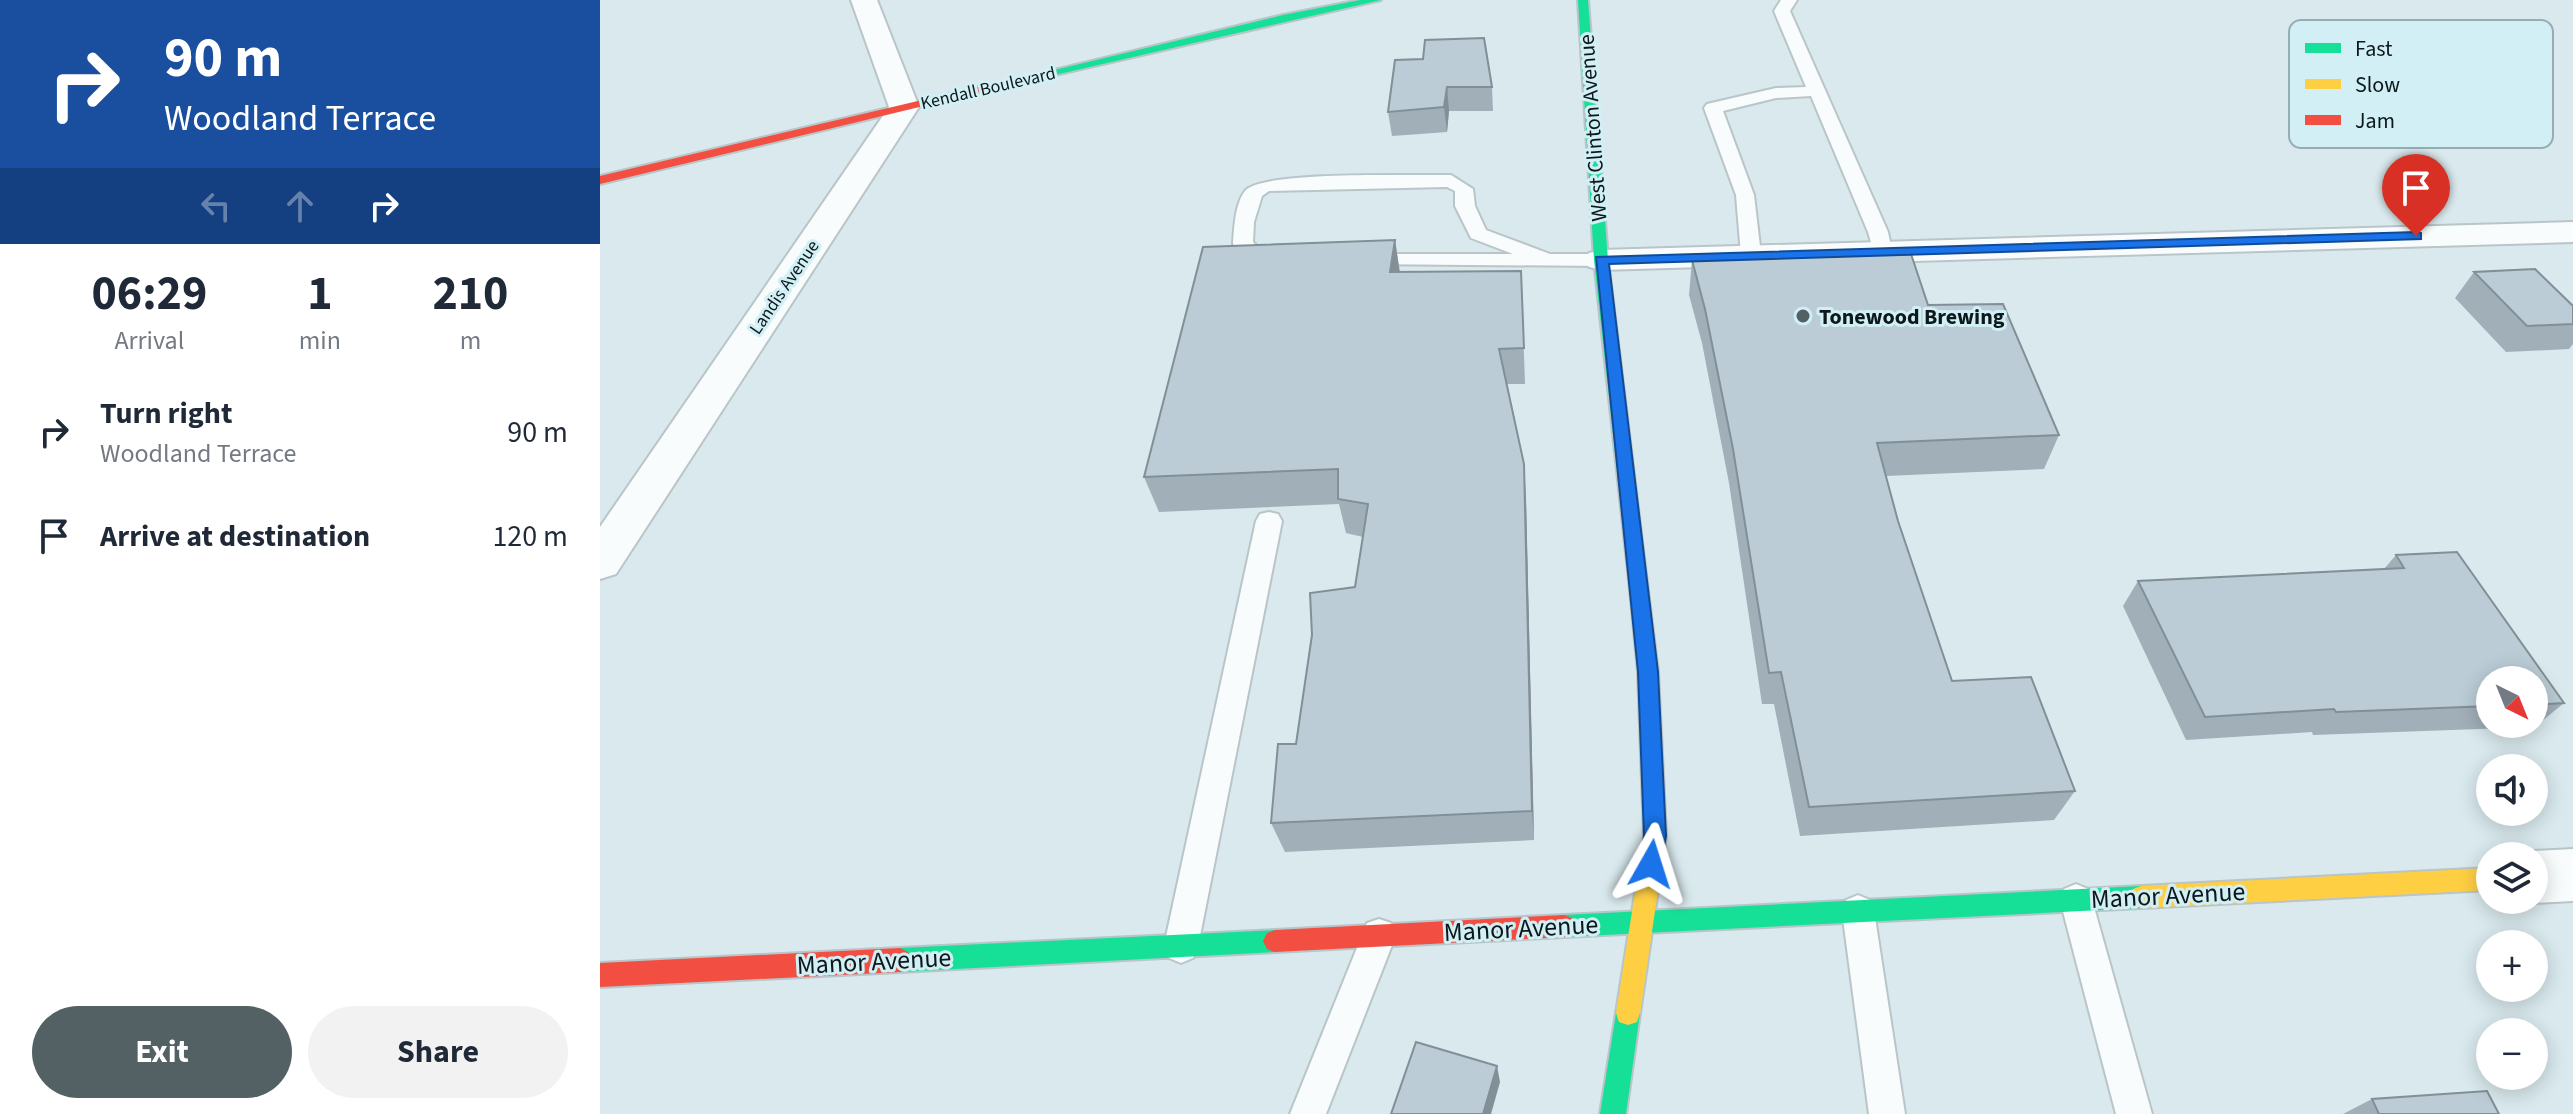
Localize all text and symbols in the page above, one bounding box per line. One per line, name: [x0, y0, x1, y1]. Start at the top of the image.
text: 90 m: [164, 19, 282, 98]
legend: [2289, 20, 2553, 148]
icon: right: [32, 32, 136, 136]
street label: West Clinton Avenue: [1570, 33, 1616, 223]
text: Fast: [2355, 33, 2393, 65]
street label: Kendall Boulevard: [918, 61, 1058, 116]
text: Slow: [2355, 69, 2400, 101]
text: Woodland Terrace: [164, 93, 436, 144]
text: Jam: [2355, 105, 2395, 137]
pin: [2382, 154, 2450, 236]
icon: arrive: [2394, 166, 2438, 210]
icon: left: [194, 184, 238, 228]
icon: ahead: [278, 184, 322, 228]
icon: right: [362, 184, 406, 228]
street label: Landis Avenue: [744, 235, 825, 339]
text: 06:29: [91, 260, 207, 328]
text: 1: [307, 260, 333, 328]
text: 210: [432, 260, 508, 328]
place label: Tonewood Brewing: [1819, 301, 2005, 333]
marker: Tonewood Brewing: [1794, 307, 1812, 325]
text: Arrival: [114, 322, 184, 359]
text: min: [299, 322, 341, 359]
text: m: [460, 322, 481, 359]
text: Turn right: [100, 392, 232, 435]
icon: right: [32, 410, 76, 454]
text: 90 m: [507, 411, 568, 454]
text: Woodland Terrace: [100, 435, 296, 472]
icon: arrive: [32, 514, 76, 558]
text: Arrive at destination: [100, 515, 370, 558]
text: 120 m: [492, 515, 568, 558]
north arrow: [2476, 666, 2548, 738]
map controls: [2476, 666, 2548, 1090]
button: sound: [2476, 754, 2548, 826]
position arrow: [1609, 822, 1693, 906]
button: layers: [2476, 842, 2548, 914]
street label: Manor Avenue: [2090, 873, 2246, 918]
street label: Manor Avenue: [1443, 906, 1599, 951]
button: +: [2476, 930, 2548, 1002]
street label: Manor Avenue: [796, 939, 952, 984]
button: Exit: [32, 1006, 292, 1098]
button: Share: [308, 1006, 568, 1098]
button: −: [2476, 1018, 2548, 1090]

